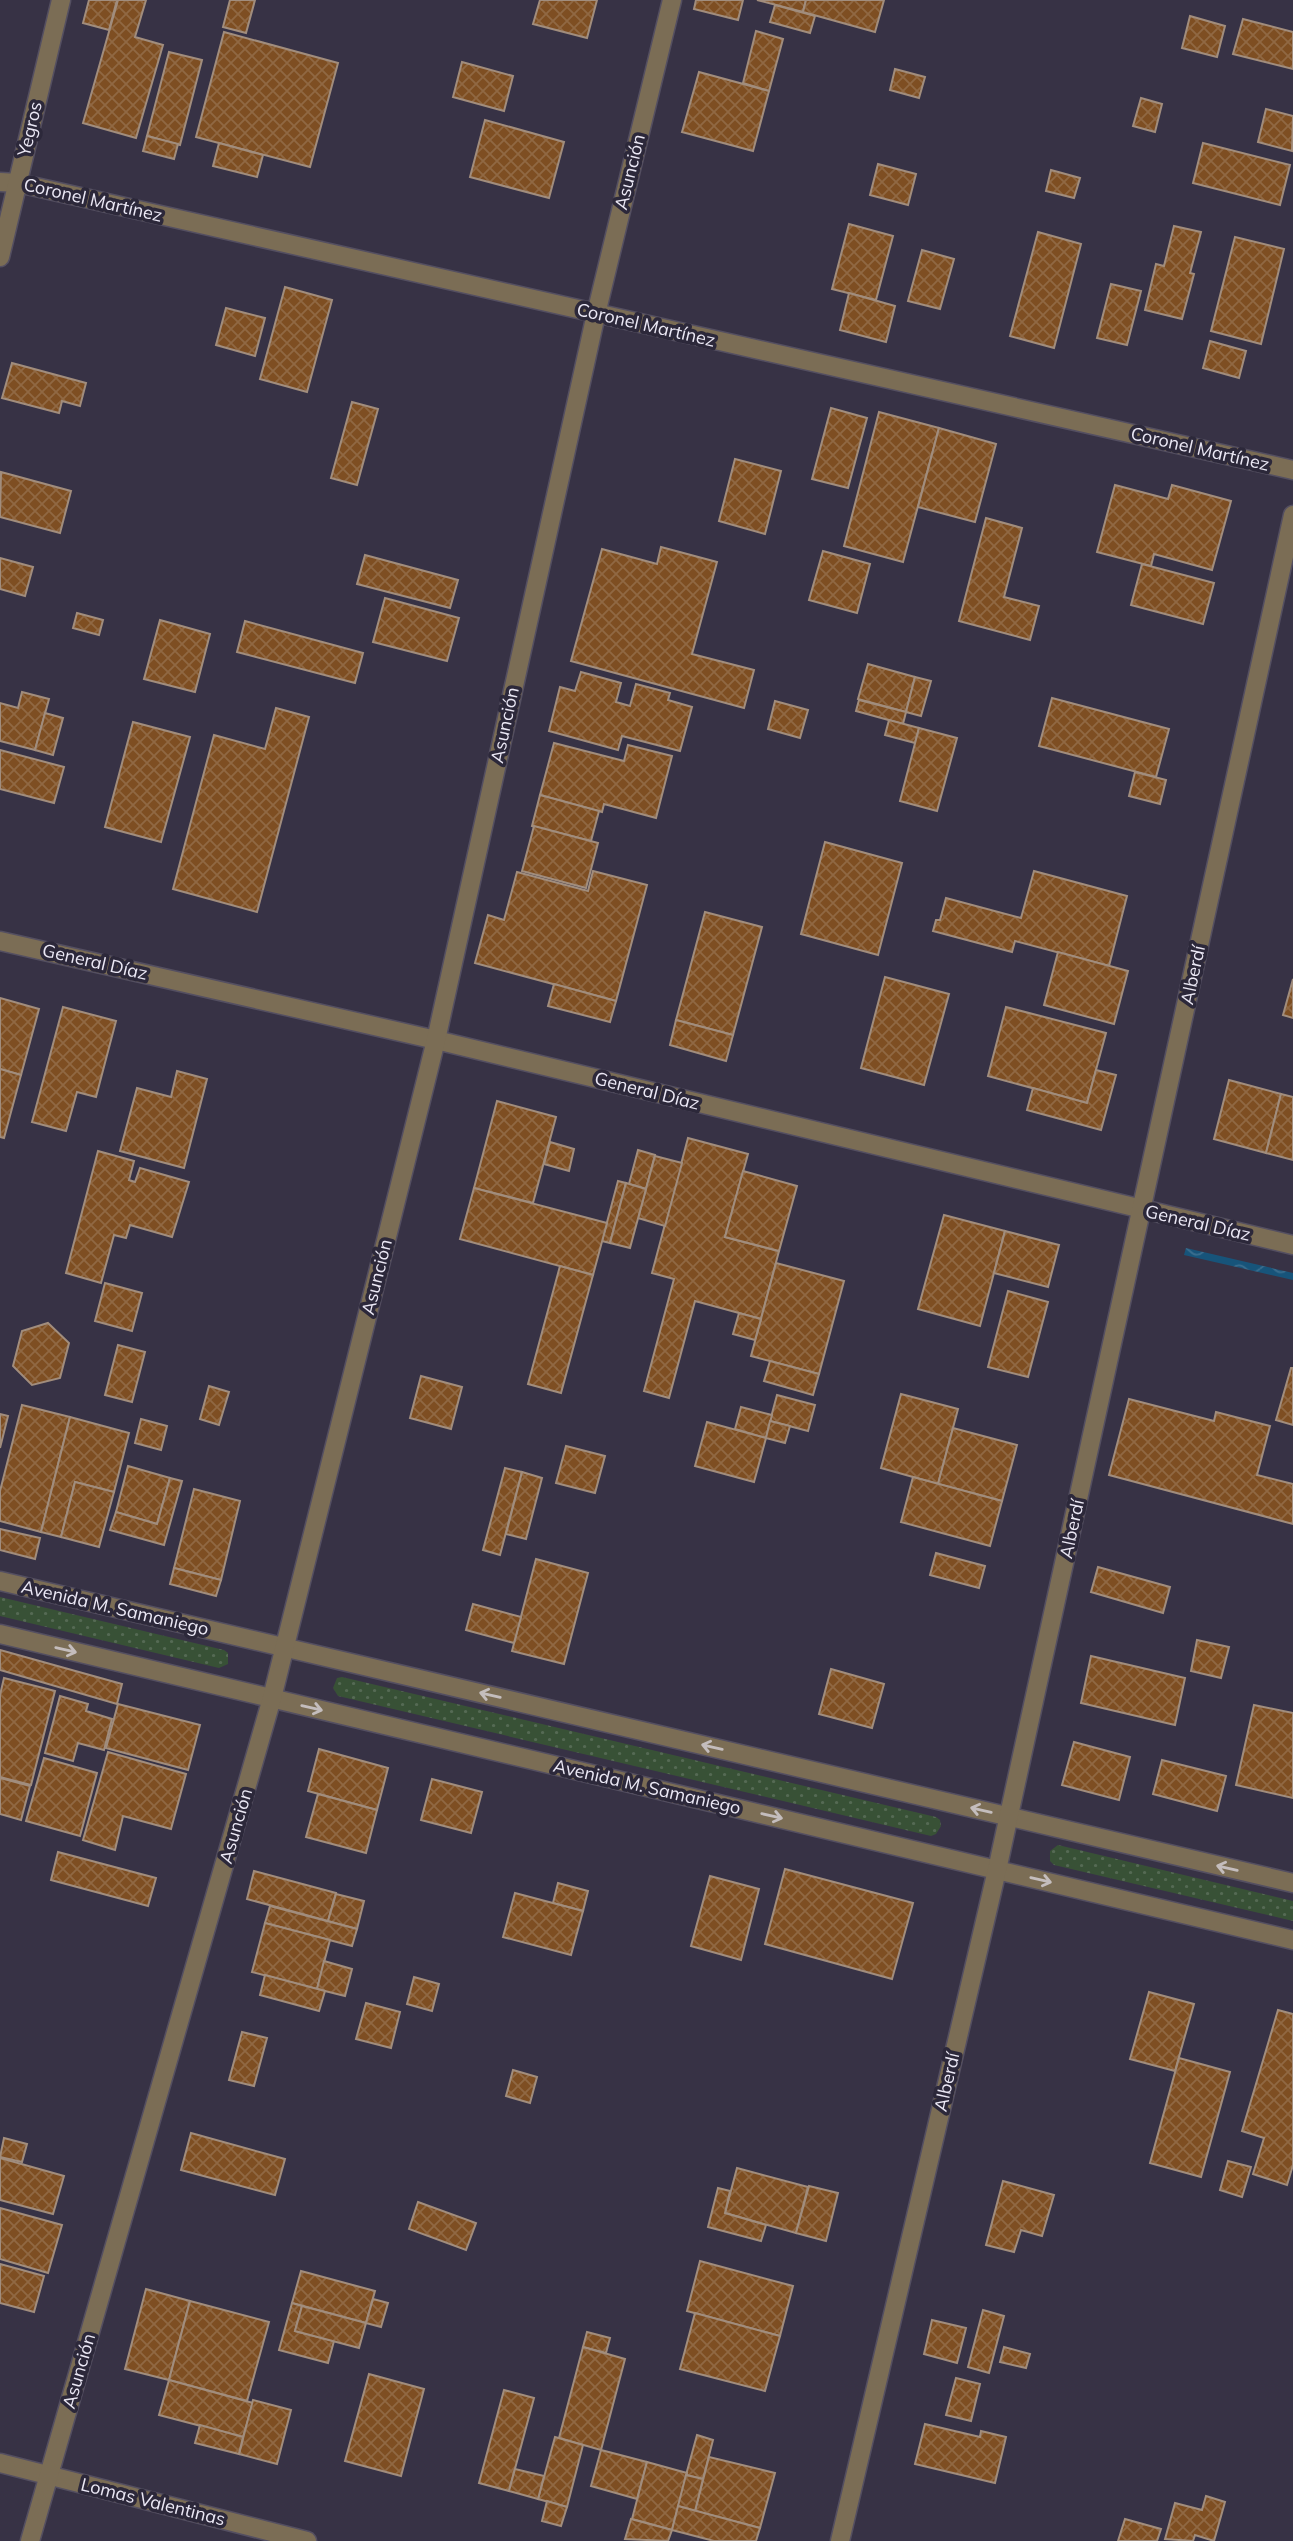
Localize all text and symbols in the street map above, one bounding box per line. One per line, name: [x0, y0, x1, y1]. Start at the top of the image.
street label: Yegros: [12, 99, 47, 160]
street label: Asunción: [609, 132, 650, 212]
street label: Coronel Martínez: [22, 172, 165, 227]
street label: Coronel Martínez: [575, 297, 718, 352]
street label: Coronel Martínez: [1129, 421, 1272, 476]
street label: Asunción: [485, 685, 524, 765]
street label: General Díaz: [40, 938, 150, 985]
street label: Alberdí: [1175, 942, 1210, 1006]
street label: General Díaz: [592, 1066, 702, 1115]
street label: General Díaz: [1143, 1199, 1253, 1246]
street label: Asunción: [356, 1237, 397, 1317]
street label: Alberdí: [1054, 1496, 1089, 1560]
street label: Avenida M. Samaniego: [19, 1575, 211, 1640]
one-way arrow: [55, 1644, 77, 1657]
one-way arrow: [479, 1688, 502, 1702]
one-way arrow: [300, 1702, 323, 1715]
one-way arrow: [701, 1740, 724, 1753]
street label: Avenida M. Samaniego: [551, 1754, 743, 1819]
street label: Asunción: [214, 1786, 257, 1866]
one-way arrow: [970, 1803, 993, 1816]
one-way arrow: [760, 1811, 782, 1824]
one-way arrow: [1216, 1860, 1238, 1873]
one-way arrow: [1029, 1874, 1052, 1887]
street label: Alberdí: [929, 2049, 965, 2114]
street label: Asunción: [57, 2331, 100, 2411]
street label: Lomas Valentinas: [79, 2472, 228, 2531]

